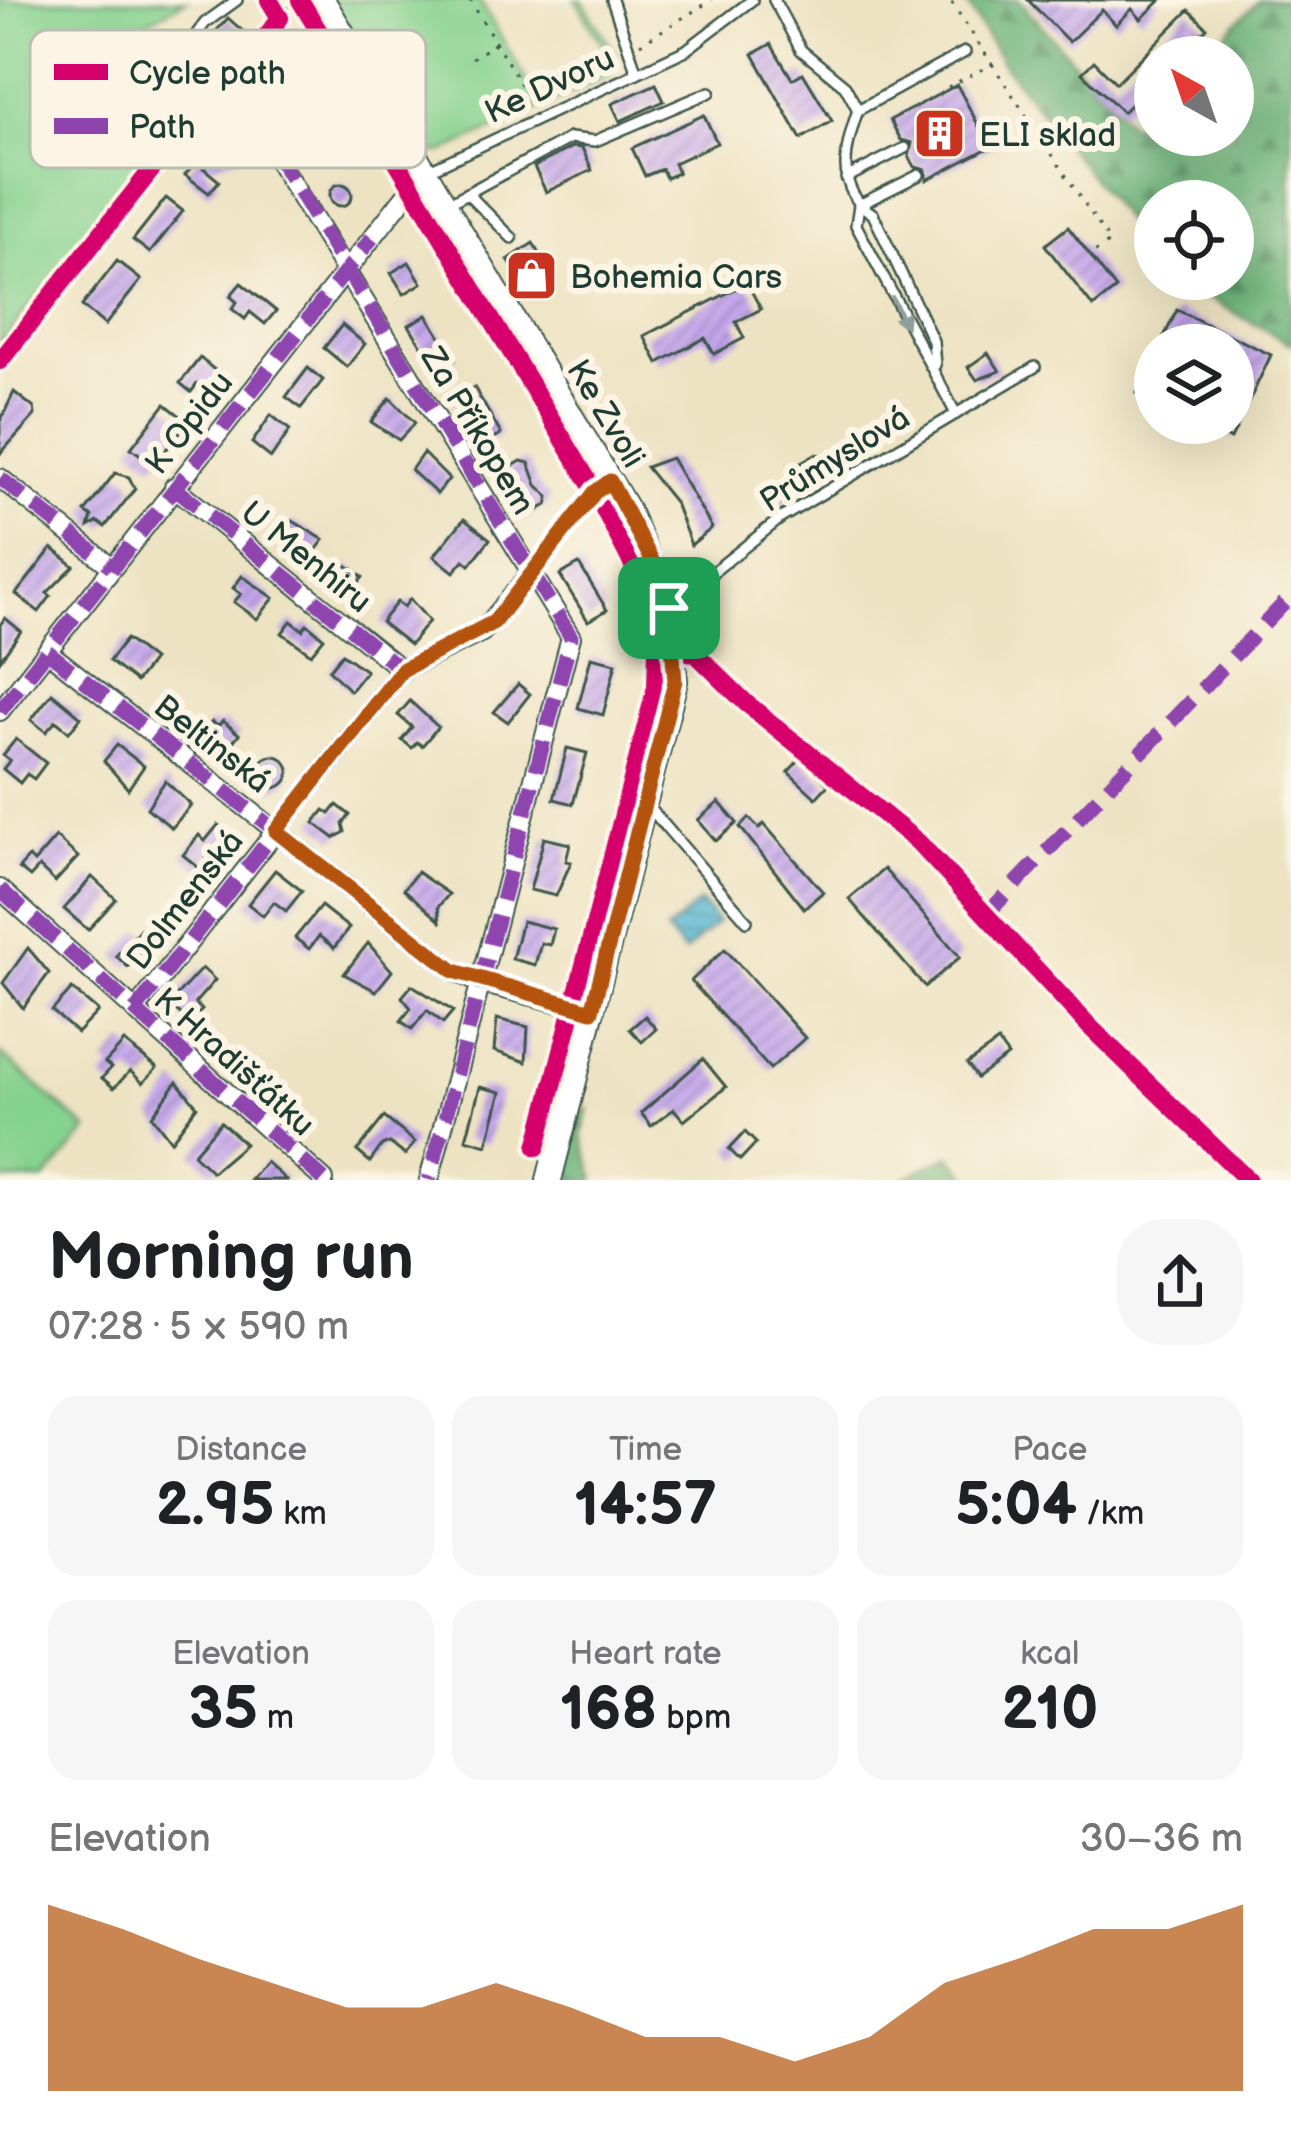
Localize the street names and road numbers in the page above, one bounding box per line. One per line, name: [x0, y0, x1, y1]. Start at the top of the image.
street label: Ke Dvoru: [479, 39, 621, 133]
street label: Za Příkopem: [411, 339, 543, 522]
street label: Ke Zvoli: [558, 353, 653, 475]
street label: K Opidu: [137, 364, 242, 483]
street label: Průmyslová: [753, 398, 917, 521]
street label: U Menhiru: [233, 493, 379, 622]
street label: Beltinská: [146, 687, 278, 802]
street label: Dolmenská: [119, 823, 252, 978]
street label: K Hradišťátku: [145, 980, 322, 1145]

